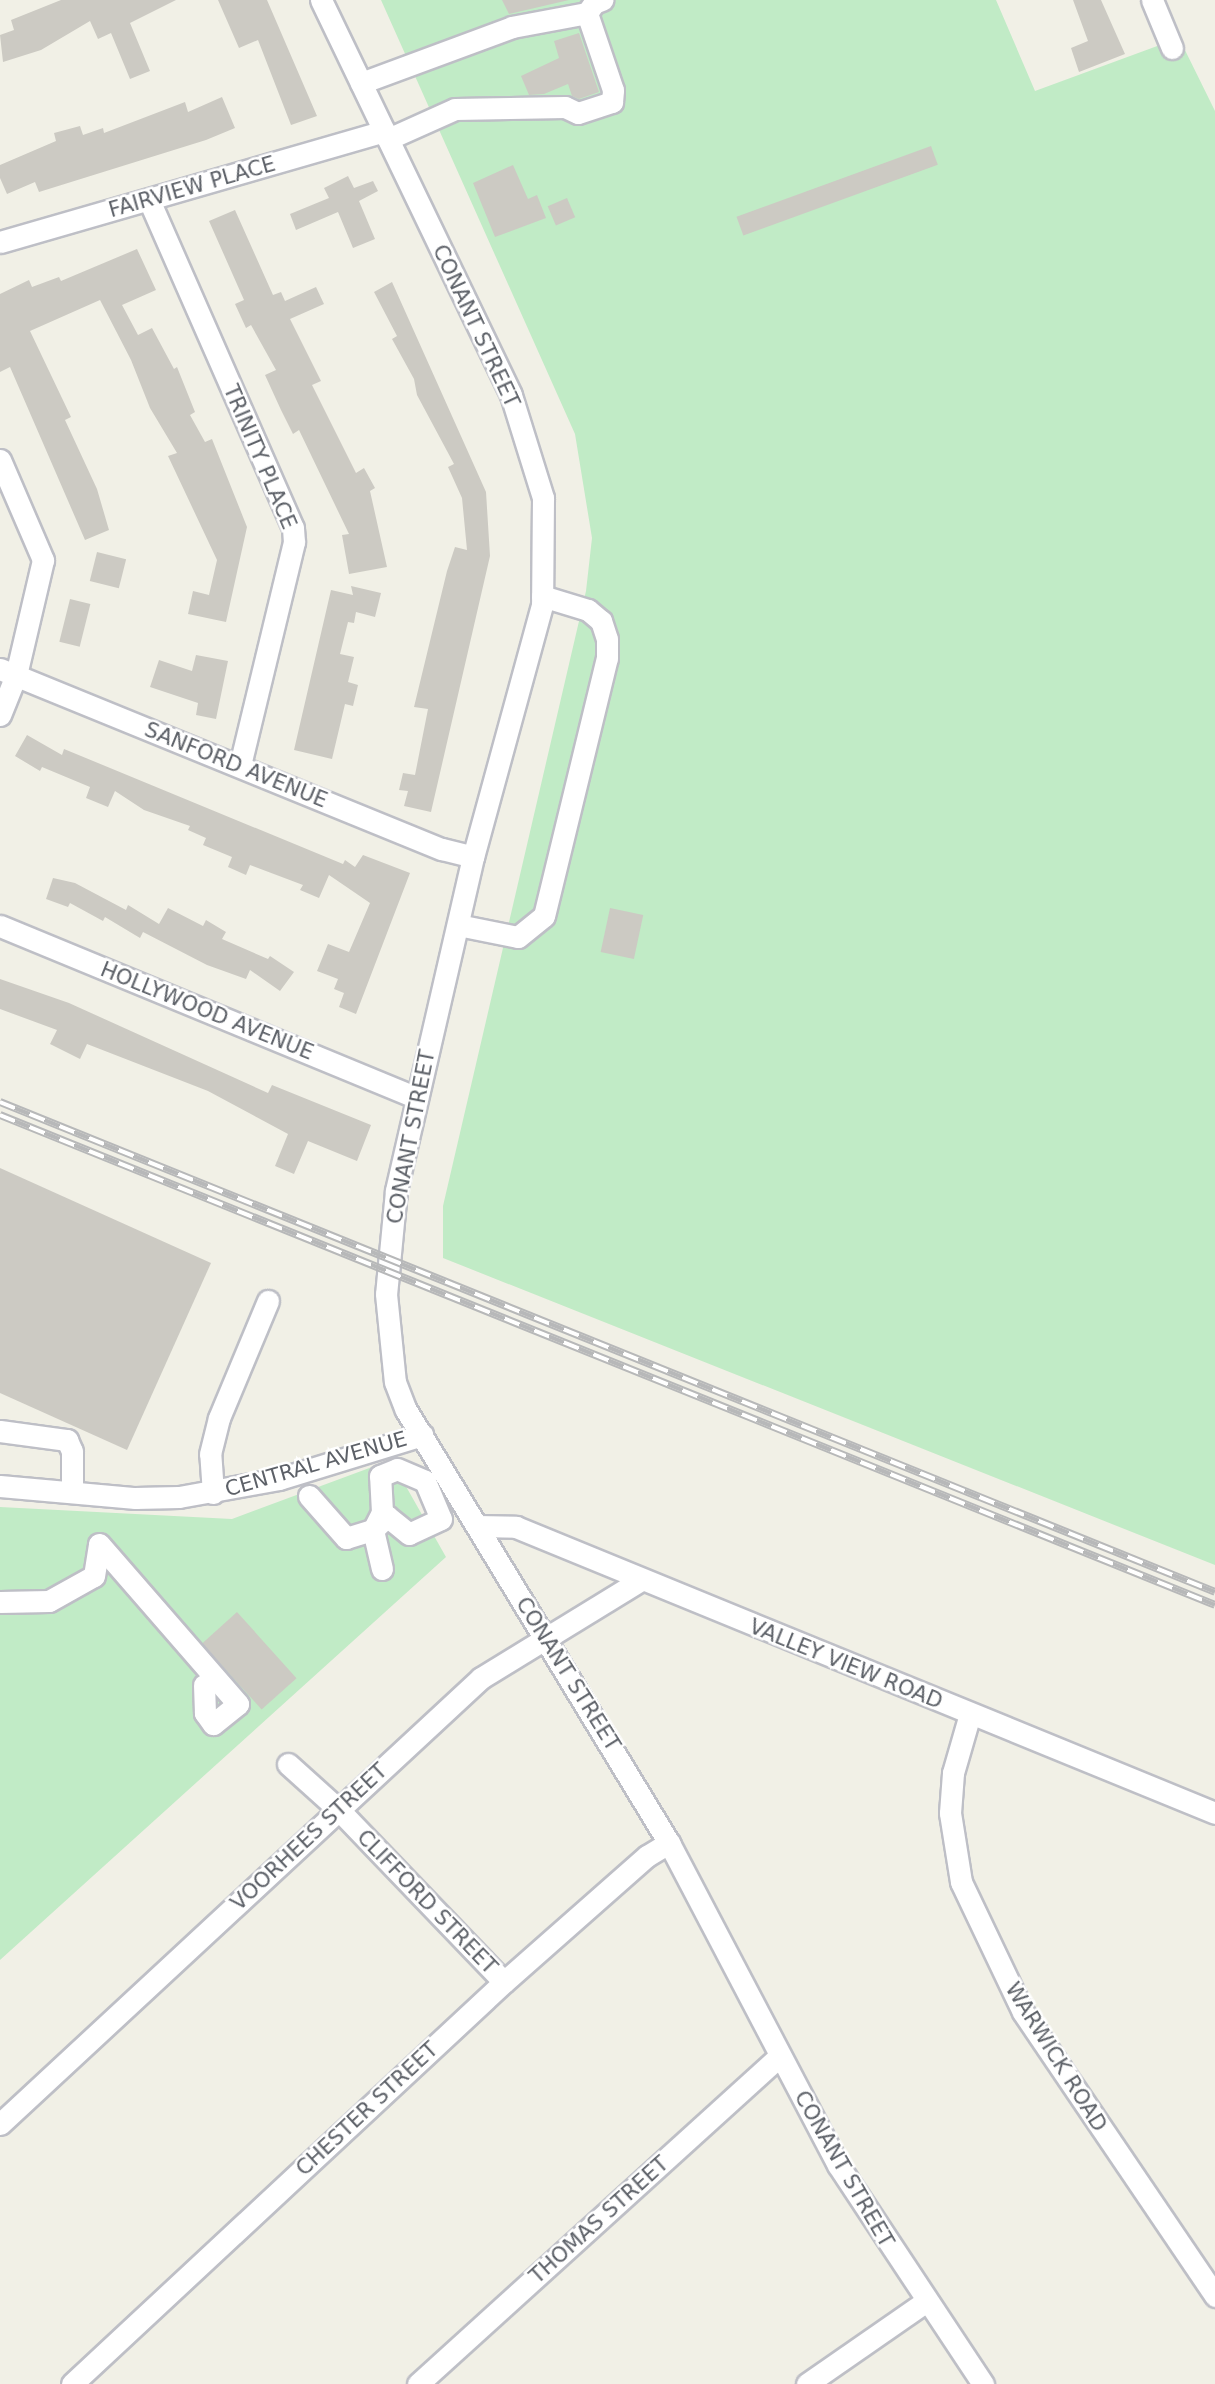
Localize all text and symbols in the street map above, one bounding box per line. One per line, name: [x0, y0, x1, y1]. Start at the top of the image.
street label: FAIRVIEW PLACE: [106, 151, 278, 223]
street label: CONANT STREET: [427, 241, 525, 411]
street label: TRINITY PLACE: [218, 381, 302, 533]
street label: SANFORD AVENUE: [141, 717, 331, 813]
street label: HOLLYWOOD AVENUE: [97, 957, 317, 1065]
street label: CONANT STREET: [382, 1048, 440, 1226]
street label: CENTRAL AVENUE: [222, 1426, 410, 1502]
street label: CONANT STREET: [511, 1592, 625, 1756]
street label: VALLEY VIEW ROAD: [746, 1614, 946, 1714]
street label: VOORHEES STREET: [226, 1758, 392, 1916]
street label: CLIFFORD STREET: [352, 1825, 502, 1979]
street label: WARWICK ROAD: [1000, 1978, 1112, 2136]
street label: CHESTER STREET: [291, 2037, 443, 2181]
street label: CONANT STREET: [789, 2086, 899, 2252]
street label: THOMAS STREET: [525, 2151, 673, 2289]

